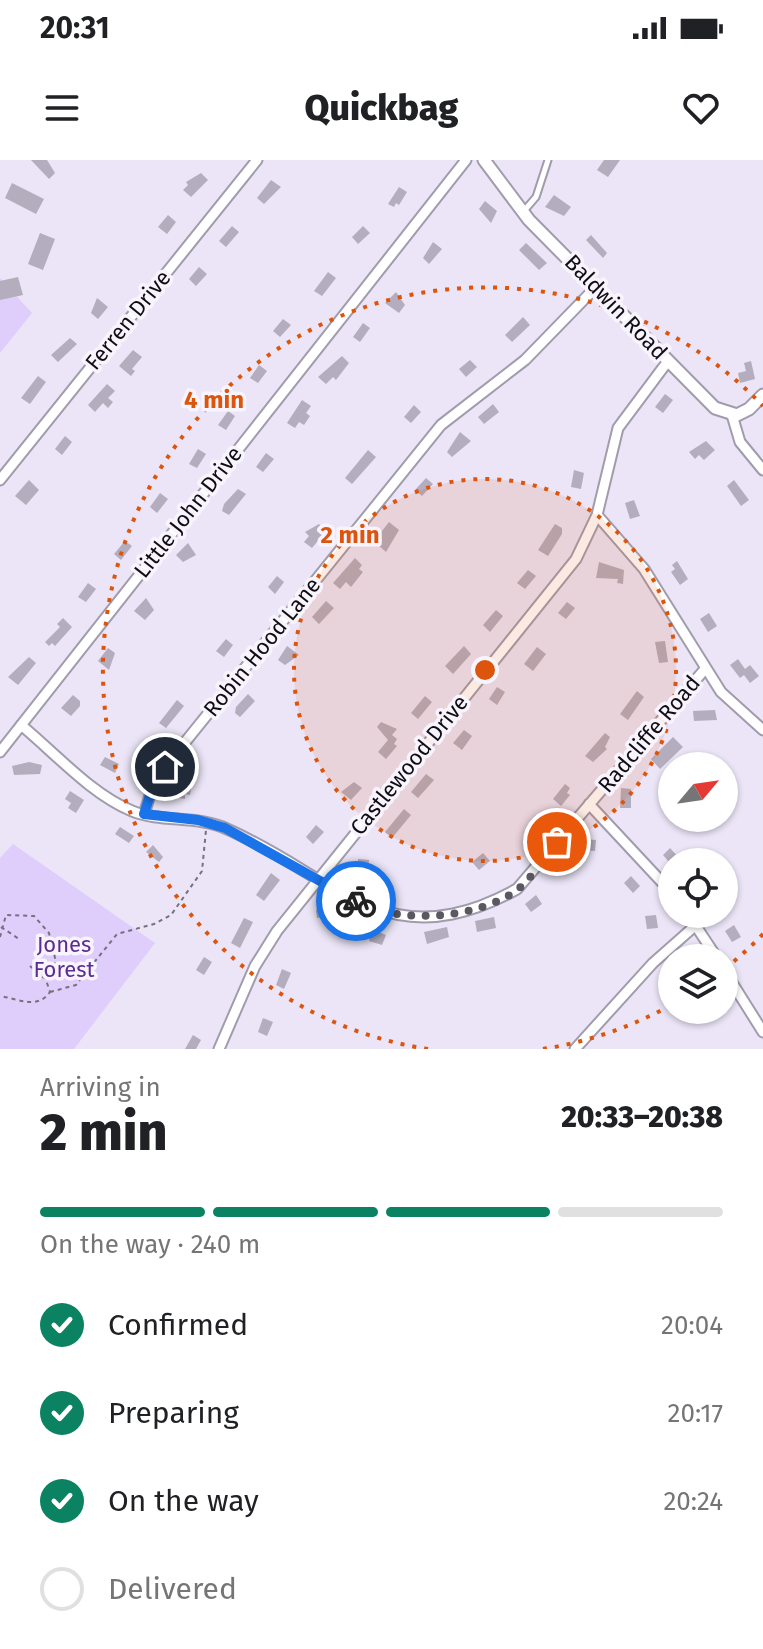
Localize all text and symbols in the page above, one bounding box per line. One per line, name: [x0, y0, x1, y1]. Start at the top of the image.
text: 20:31: [40, 10, 110, 46]
icon: menu: [40, 86, 84, 130]
text: Quickbag: [305, 86, 458, 130]
icon: heart: [679, 86, 723, 130]
street label: Baldwin Road: [559, 249, 673, 365]
street label: Ferren Drive: [80, 265, 176, 375]
text: 4 min: [184, 386, 244, 414]
street label: Little John Drive: [128, 441, 248, 583]
text: 2 min: [321, 521, 380, 549]
street label: Robin Hood Lane: [198, 572, 326, 722]
centre of rings: [471, 656, 499, 684]
street label: Radcliffe Road: [592, 670, 706, 798]
street label: Castlewood Drive: [344, 690, 474, 840]
pin: [131, 733, 199, 801]
icon: home: [143, 745, 187, 789]
north arrow: [658, 752, 738, 832]
map controls: [658, 752, 738, 1024]
pin: [523, 808, 591, 876]
icon: bag: [535, 820, 579, 864]
button: locate: [658, 848, 738, 928]
courier: [316, 861, 396, 941]
icon: bike: [334, 879, 378, 923]
park label: Jones Forest: [34, 931, 95, 983]
button: layers: [658, 944, 738, 1024]
text: Arriving in: [40, 1072, 161, 1103]
text: 20:33–20:38: [561, 1099, 723, 1135]
text: 2 min: [40, 1101, 167, 1164]
text: On the way · 240 m: [40, 1229, 260, 1260]
icon: check: [40, 1303, 84, 1347]
text: Confirmed: [108, 1307, 248, 1343]
text: 20:04: [661, 1310, 723, 1341]
icon: check: [40, 1391, 84, 1435]
text: Preparing: [108, 1395, 239, 1431]
text: 20:17: [668, 1398, 723, 1429]
icon: check: [40, 1479, 84, 1523]
text: On the way: [108, 1483, 259, 1519]
text: 20:24: [663, 1486, 723, 1517]
text: Delivered: [108, 1571, 237, 1607]

